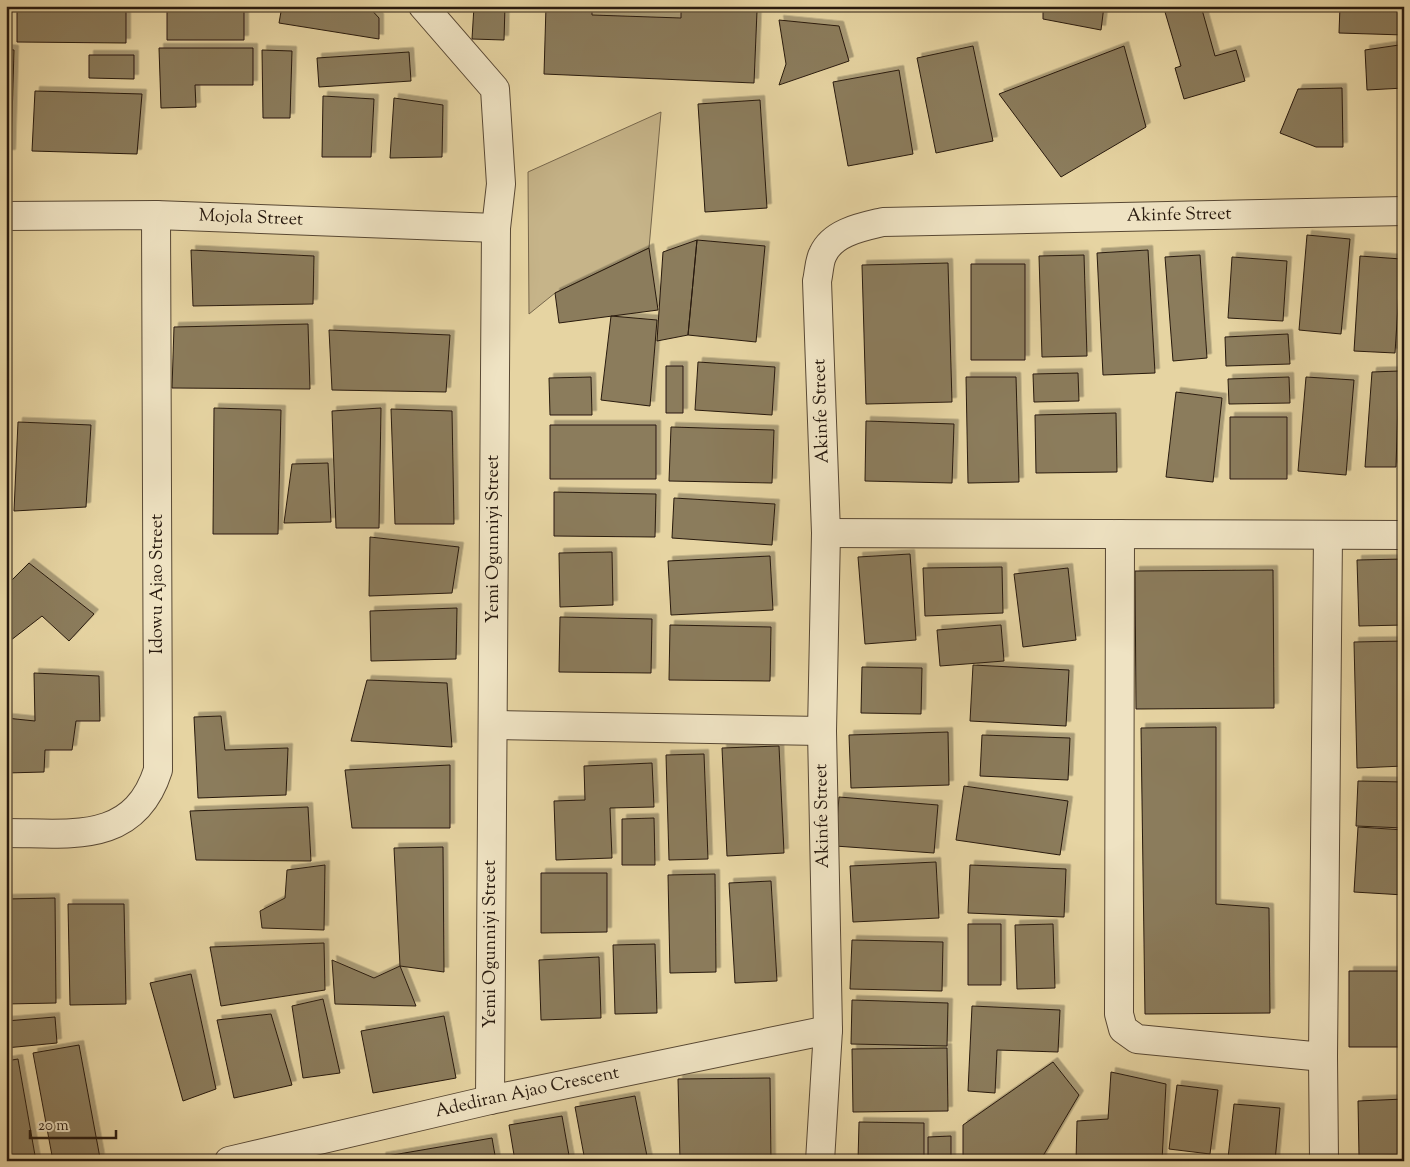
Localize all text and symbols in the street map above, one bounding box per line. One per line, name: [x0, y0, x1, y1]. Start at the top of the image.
street label: Akinfe Street: [1127, 202, 1232, 230]
street label: Mojola Street: [198, 204, 304, 234]
street label: Akinfe Street: [807, 358, 837, 464]
street label: Yemi Ogunniyi Street: [481, 455, 507, 623]
street label: Idowu Ajao Street: [145, 514, 171, 654]
street label: Akinfe Street: [809, 763, 837, 869]
street label: Yemi Ogunniyi Street: [478, 860, 504, 1028]
street label: Adediran Ajao Crescent: [433, 1061, 622, 1125]
scale bar: [30, 1107, 116, 1139]
text: 20 m: [38, 1116, 69, 1137]

